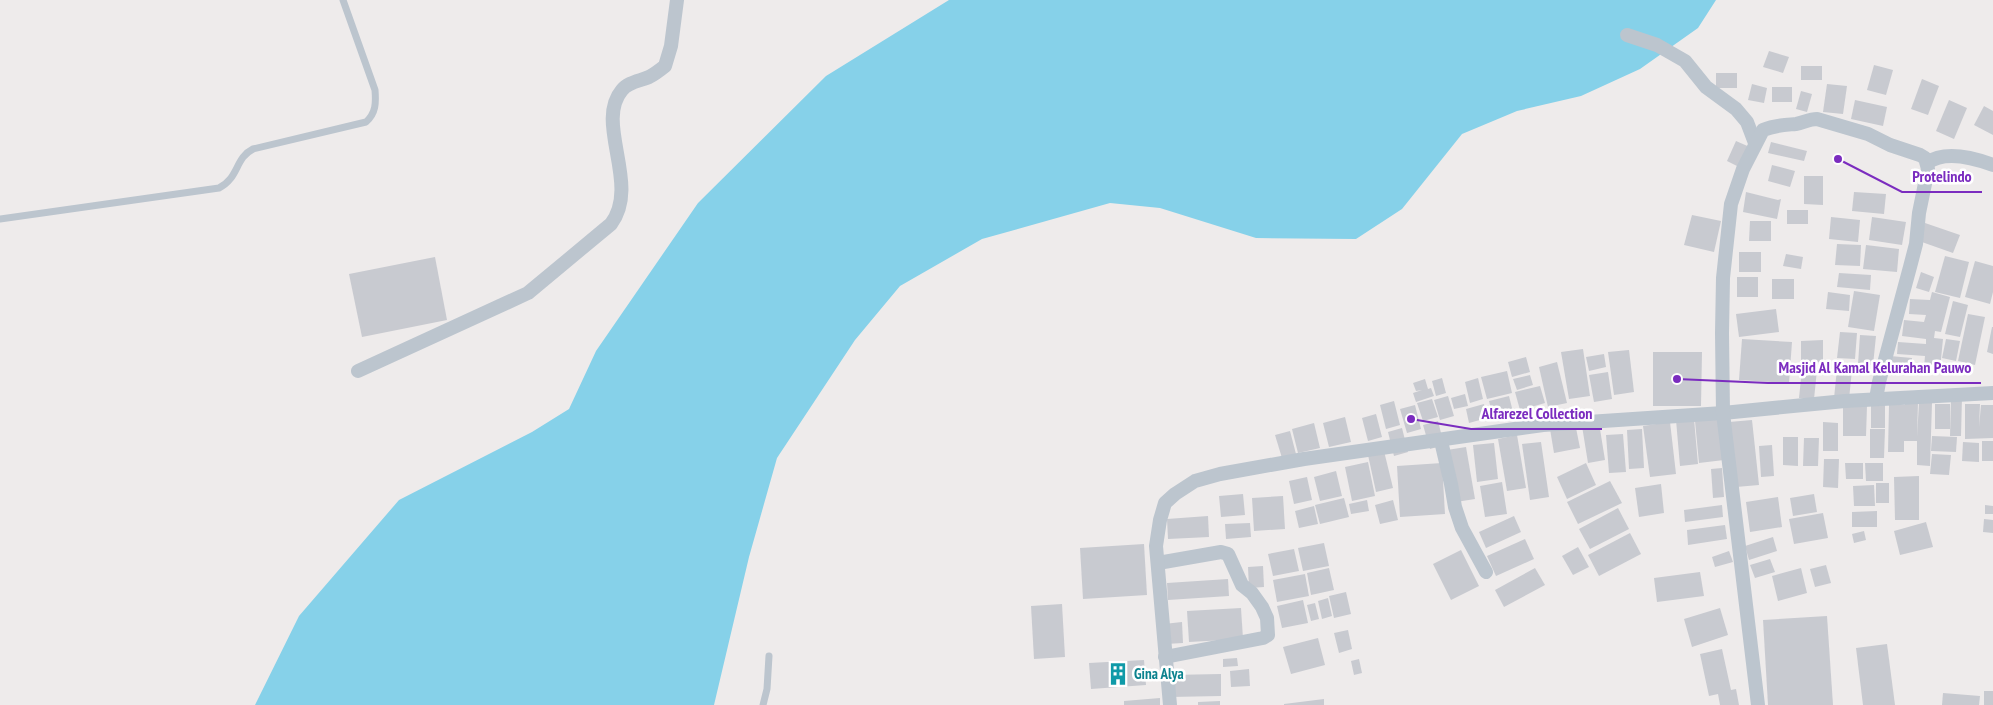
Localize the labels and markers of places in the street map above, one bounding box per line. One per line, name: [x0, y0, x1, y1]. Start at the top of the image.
callout: Protelindo: [1902, 161, 1982, 192]
callout: Masjid Al Kamal Kelurahan Pauwo: [1768, 352, 1981, 383]
callout: Alfarezel Collection: [1471, 398, 1602, 429]
building icon: Gina Alya: [1105, 661, 1131, 687]
place label: Gina Alya: [1134, 664, 1184, 683]

